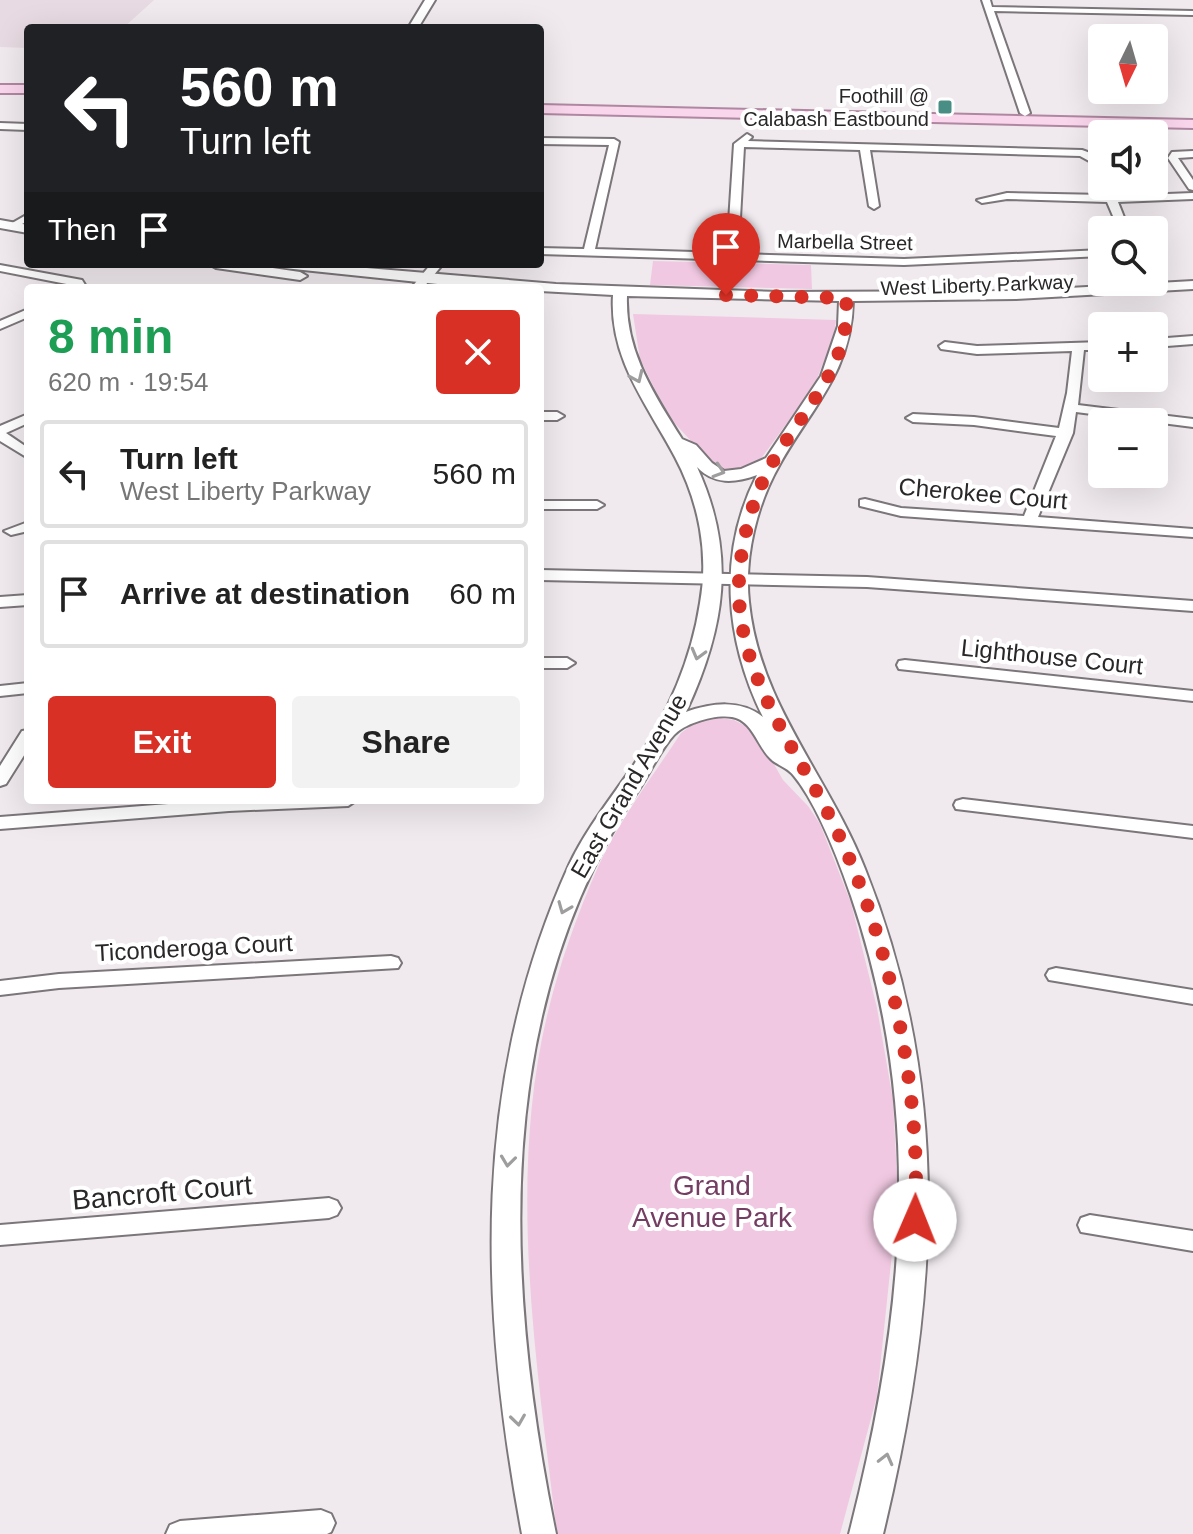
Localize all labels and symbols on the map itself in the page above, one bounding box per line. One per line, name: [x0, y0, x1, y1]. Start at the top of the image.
north arrow: [1088, 24, 1168, 104]
place label: Foothill @ Calabash Eastbound: [743, 85, 929, 130]
marker: Foothill @ Calabash Eastbound: [936, 98, 954, 116]
pin: [692, 213, 760, 295]
street label: Marbella Street: [777, 230, 913, 254]
street label: West Liberty Parkway: [880, 271, 1074, 299]
one-way arrow: [627, 368, 643, 383]
one-way arrow: [711, 462, 725, 478]
street label: Cherokee Court: [897, 473, 1069, 514]
street label: Lighthouse Court: [960, 634, 1145, 680]
one-way arrow: [690, 647, 707, 661]
street label: East Grand Avenue: [565, 689, 692, 882]
one-way arrow: [557, 900, 574, 914]
street label: Ticonderoga Court: [94, 929, 294, 966]
one-way arrow: [499, 1155, 516, 1168]
street label: Bancroft Court: [71, 1169, 254, 1216]
park label: Grand Avenue Park: [632, 1170, 793, 1233]
position arrow: [873, 1178, 957, 1262]
one-way arrow: [509, 1413, 526, 1427]
one-way arrow: [876, 1452, 893, 1466]

